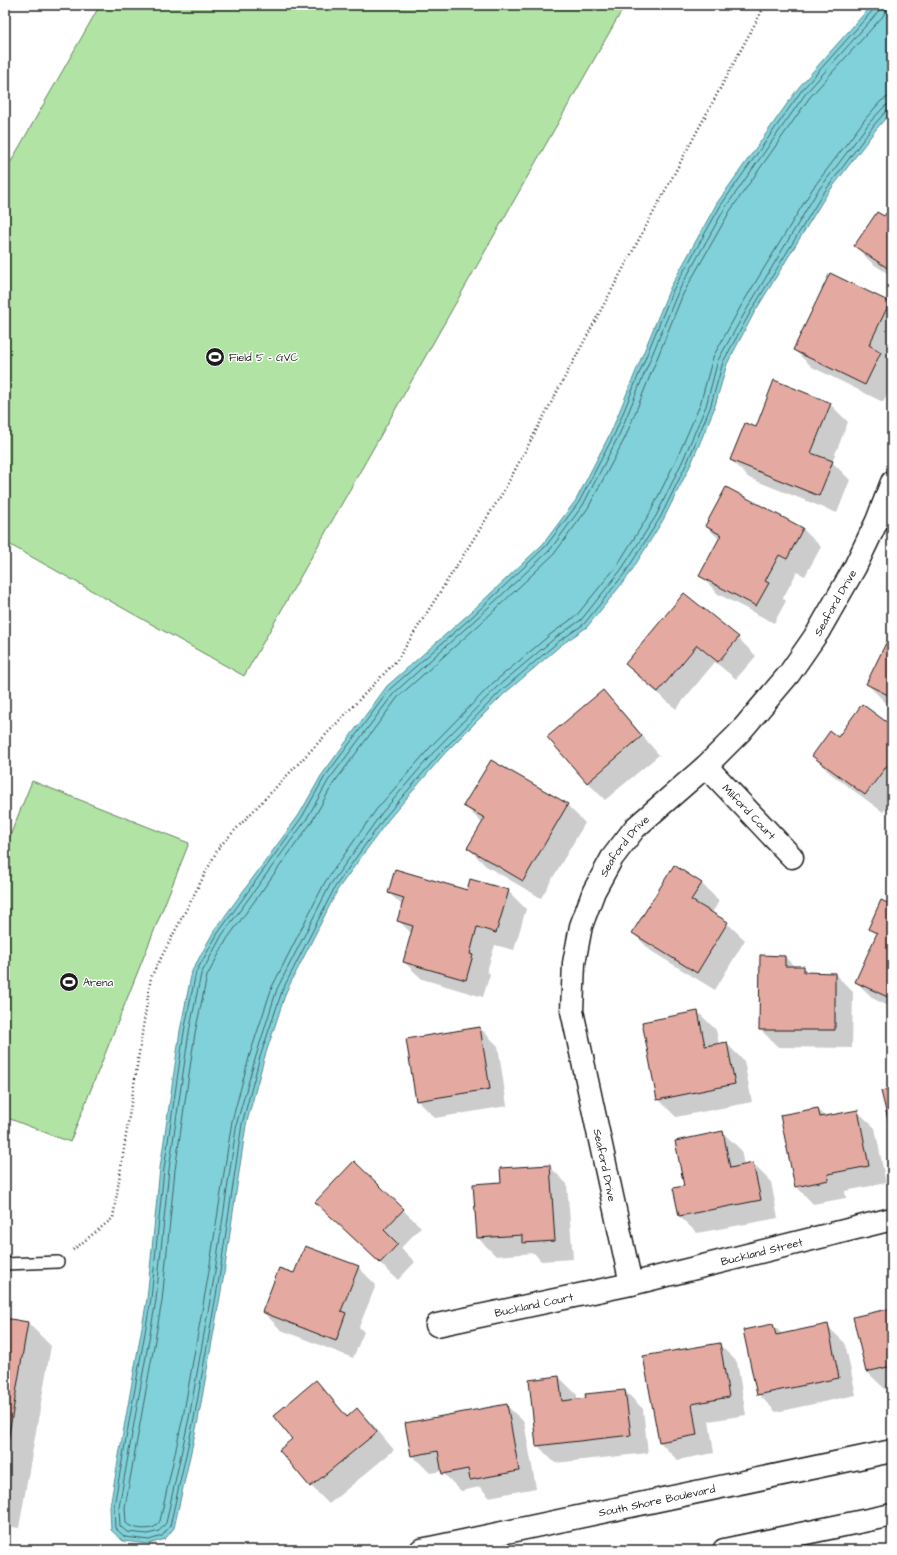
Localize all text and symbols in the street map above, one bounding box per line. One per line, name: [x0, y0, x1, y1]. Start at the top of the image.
sports icon: Field 5 - GVC: [204, 346, 226, 368]
place label: Field 5 - GVC: [229, 350, 299, 365]
street label: Seaford Drive: [810, 567, 860, 639]
street label: Milford Court: [719, 781, 779, 844]
street label: Seaford Drive: [596, 812, 653, 879]
sports icon: Arena: [58, 971, 80, 993]
place label: Arena: [83, 975, 114, 990]
street label: Seaford Drive: [589, 1127, 620, 1203]
street label: Buckland Street: [719, 1234, 805, 1269]
street label: Buckland Court: [493, 1289, 575, 1321]
street label: South Shore Boulevard: [597, 1481, 717, 1520]

